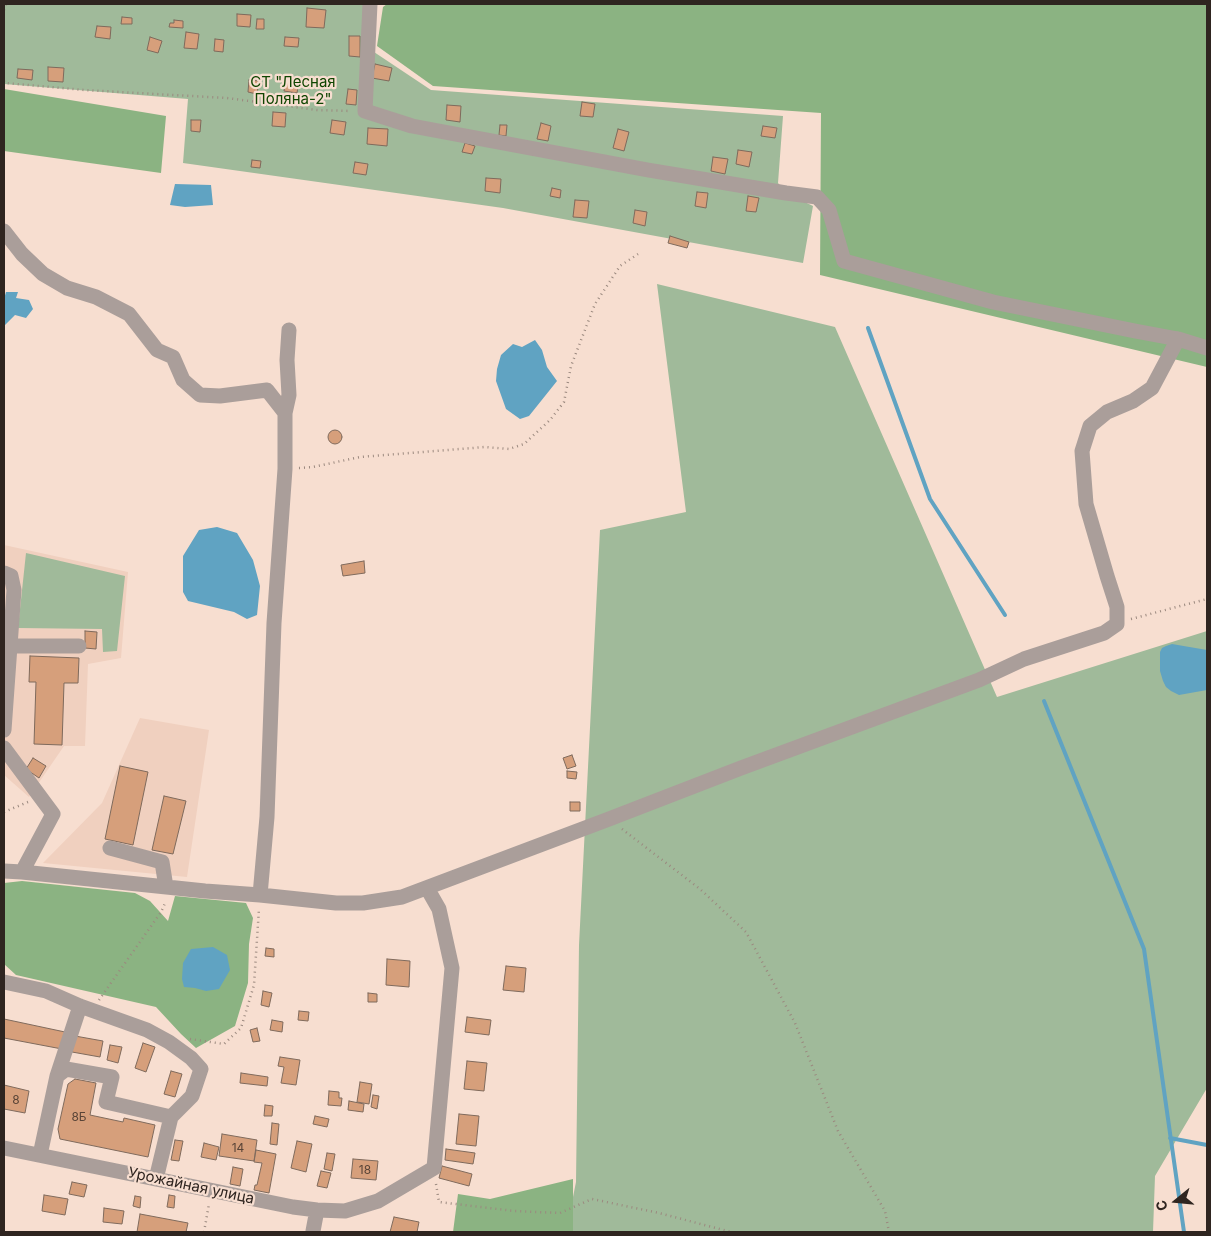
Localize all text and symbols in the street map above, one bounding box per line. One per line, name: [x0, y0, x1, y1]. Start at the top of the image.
park label: СТ "Лесная Поляна-2": [250, 73, 336, 108]
house number: 8: [12, 1093, 20, 1107]
house number: 8Б: [71, 1110, 87, 1124]
house number: 14: [232, 1141, 244, 1155]
house number: 18: [359, 1163, 371, 1177]
street label: Урожайная улица: [126, 1164, 256, 1208]
north arrow: [1151, 1176, 1201, 1226]
text: С: [1152, 1198, 1171, 1213]

